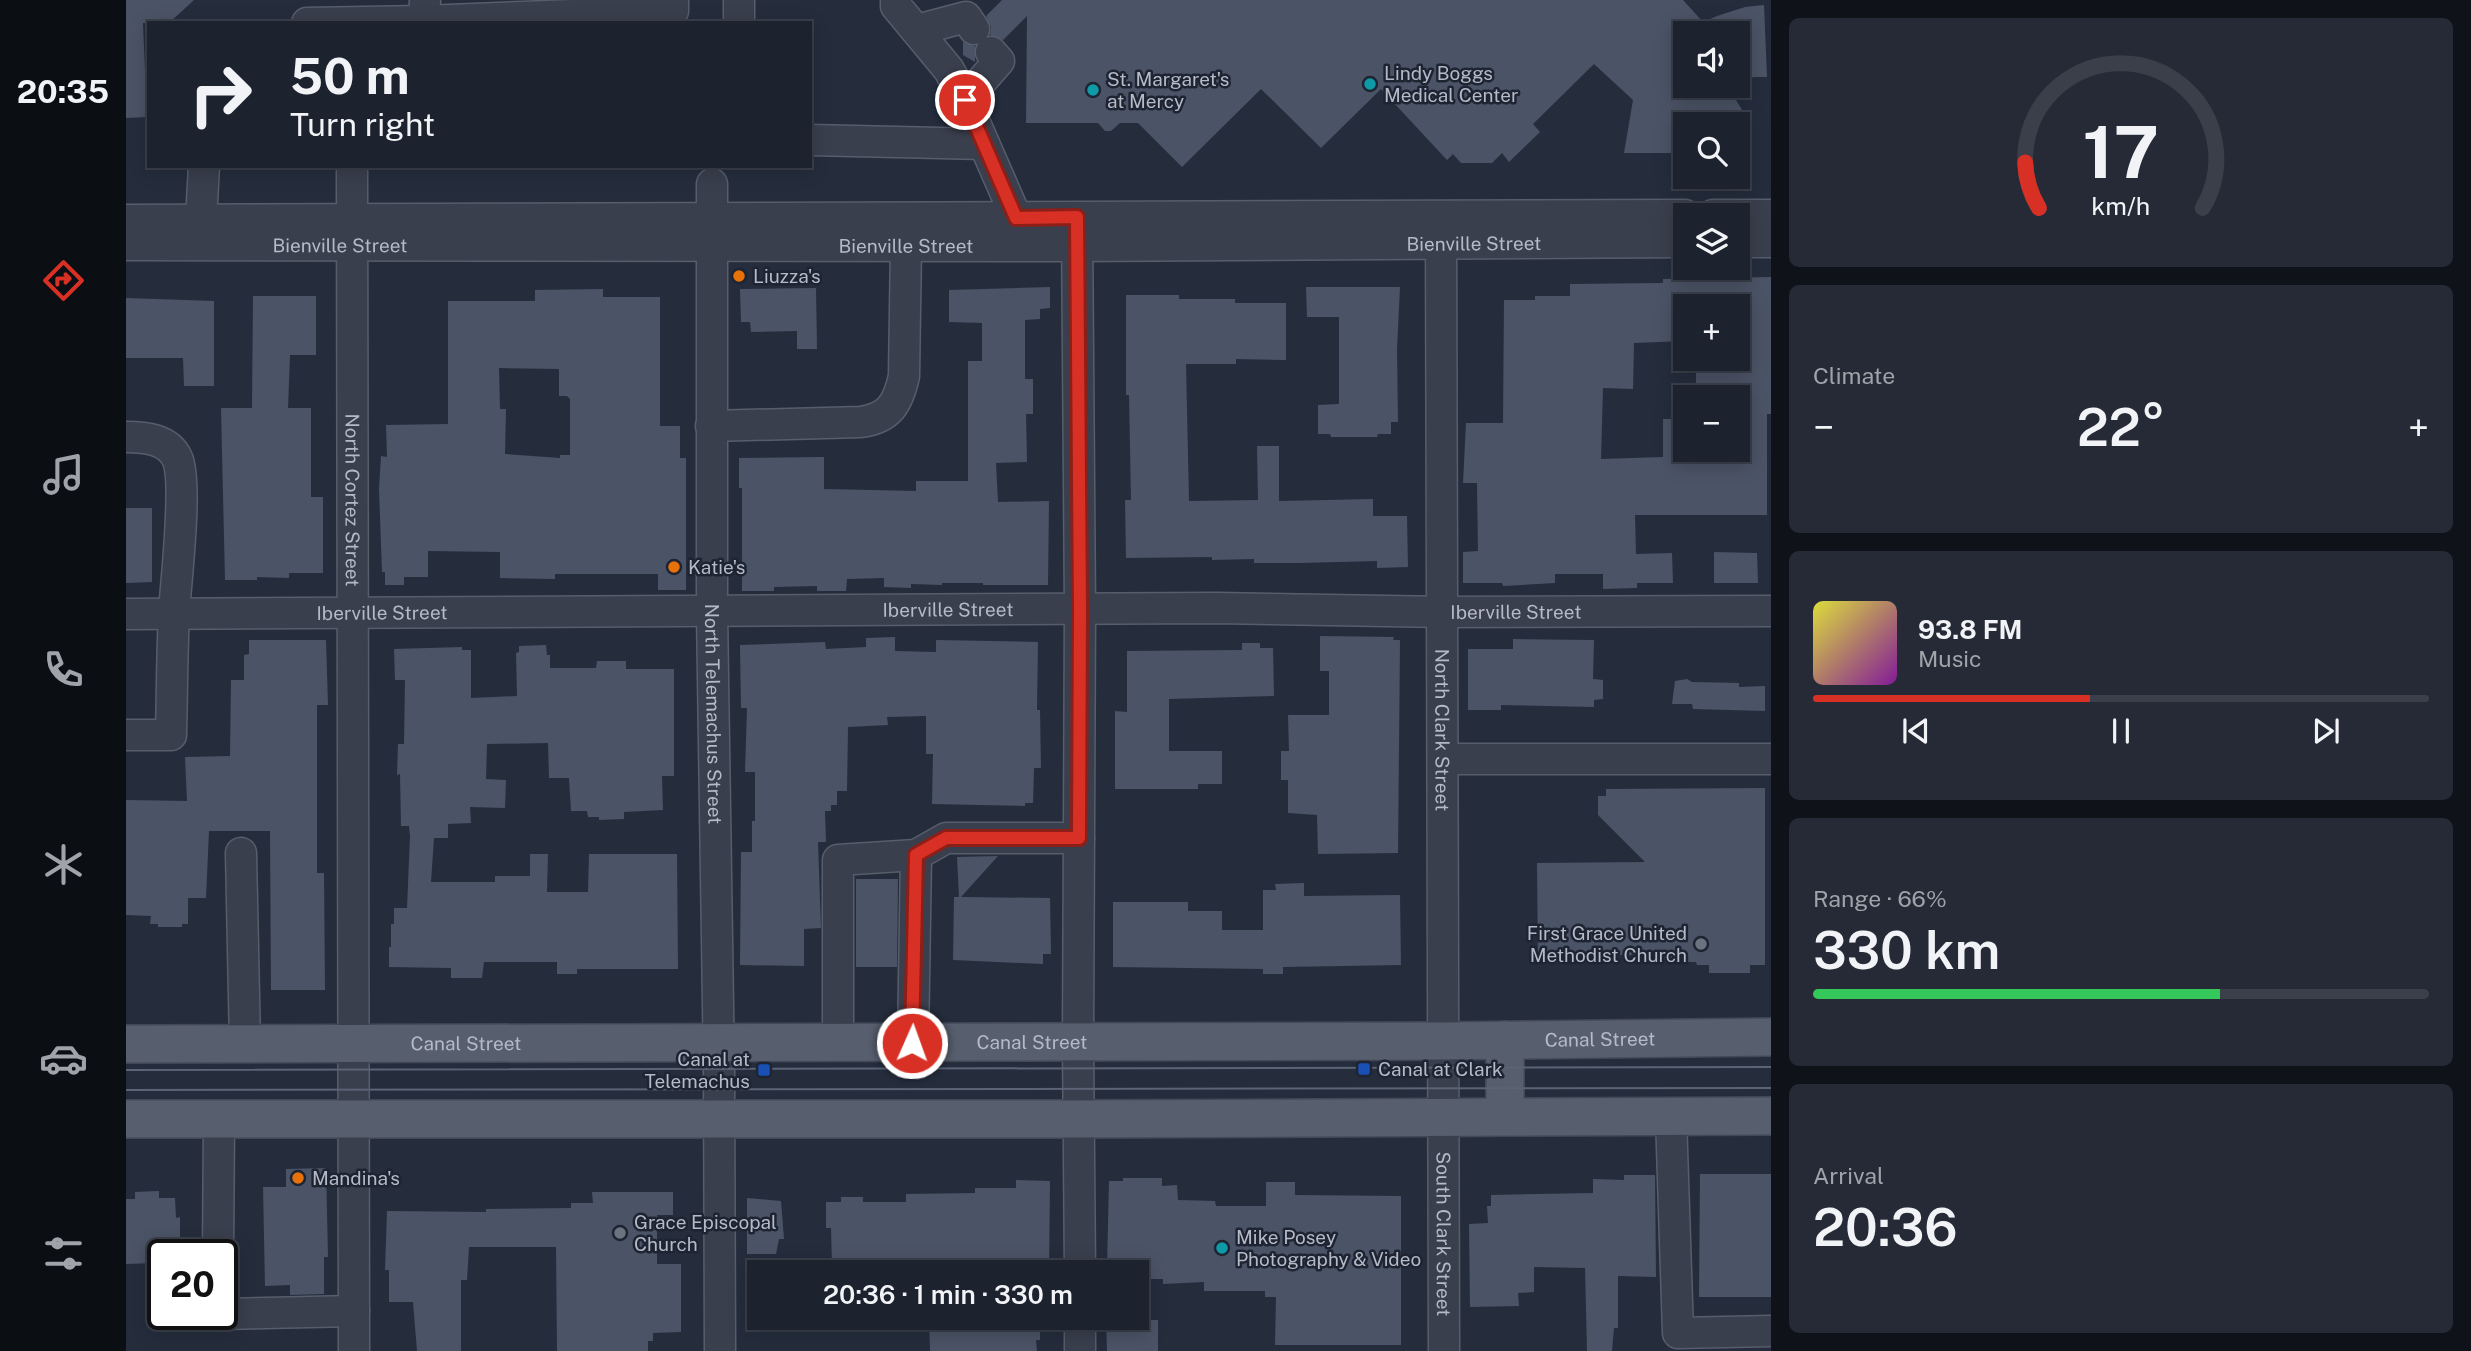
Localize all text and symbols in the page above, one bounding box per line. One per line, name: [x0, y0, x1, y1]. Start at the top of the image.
map controls: [1673, 21, 1750, 462]
button: sound: [1673, 21, 1750, 98]
text: 50 m: [290, 47, 410, 105]
icon: right: [175, 49, 266, 140]
place label: Lindy Boggs Medical Center: [1384, 62, 1518, 106]
place label: St. Margaret's at Mercy: [1107, 68, 1229, 112]
pin: [935, 70, 995, 130]
text: 20:35: [17, 73, 109, 110]
marker: Lindy Boggs Medical Center: [1362, 76, 1378, 92]
icon: arrive: [946, 81, 984, 119]
marker: St. Margaret's at Mercy: [1085, 82, 1101, 98]
text: Turn right: [290, 106, 435, 143]
text: 17: [2083, 110, 2159, 195]
button: search: [1673, 112, 1750, 189]
text: km/h: [2092, 191, 2150, 221]
button: layers: [1673, 203, 1750, 280]
street label: Bienville Street: [1406, 232, 1541, 255]
street label: Bienville Street: [273, 234, 407, 256]
street label: Bienville Street: [839, 235, 973, 257]
icon: directions: [39, 256, 88, 305]
place label: Liuzza's: [753, 265, 821, 287]
marker: Liuzza's: [731, 268, 747, 284]
button: +: [1673, 294, 1750, 371]
text: Climate: [1813, 362, 1895, 389]
button: −: [1673, 385, 1750, 462]
text: 22°: [2077, 397, 2165, 458]
text: −: [1813, 405, 1834, 450]
text: +: [2408, 405, 2429, 450]
street label: North Cortez Street: [341, 413, 364, 587]
icon: music: [39, 450, 88, 499]
place label: Katie's: [688, 556, 745, 578]
marker: Katie's: [666, 559, 682, 575]
street label: Iberville Street: [882, 598, 1014, 621]
street label: Iberville Street: [316, 601, 448, 624]
street label: Iberville Street: [1450, 601, 1582, 623]
street label: North Telemachus Street: [701, 604, 726, 825]
text: 93.8 FM: [1918, 614, 2022, 645]
icon: phone: [39, 645, 88, 694]
text: Music: [1918, 645, 1982, 672]
street label: North Clark Street: [1431, 649, 1454, 811]
icon: previous: [1897, 712, 1935, 750]
icon: pause: [2102, 712, 2140, 750]
icon: next: [2307, 712, 2345, 750]
icon: climate: [39, 840, 88, 889]
text: Range · 66%: [1813, 885, 1947, 912]
text: 330 km: [1813, 920, 2000, 981]
place label: First Grace United Methodist Church: [1527, 922, 1687, 966]
marker: First Grace United Methodist Church: [1693, 936, 1709, 952]
position arrow: [875, 1006, 949, 1080]
street label: Canal Street: [1544, 1027, 1656, 1051]
street label: Canal Street: [977, 1031, 1087, 1053]
street label: Canal Street: [411, 1032, 521, 1054]
icon: car: [39, 1034, 88, 1083]
place label: Canal at Telemachus: [645, 1048, 750, 1092]
place label: Canal at Clark: [1378, 1058, 1503, 1080]
marker: Canal at Clark: [1356, 1061, 1372, 1077]
marker: Canal at Telemachus: [756, 1062, 772, 1078]
street label: South Clark Street: [1432, 1151, 1455, 1317]
text: Arrival: [1813, 1162, 1884, 1189]
place label: Mandina's: [312, 1167, 400, 1189]
marker: Mandina's: [290, 1170, 306, 1186]
text: 20:36: [1813, 1197, 1958, 1258]
place label: Grace Episcopal Church: [634, 1211, 777, 1255]
marker: Grace Episcopal Church: [612, 1225, 628, 1241]
place label: Mike Posey Photography & Video: [1236, 1226, 1421, 1270]
icon: filters: [39, 1229, 88, 1278]
speed limit sign: 20: [147, 1239, 238, 1330]
marker: Mike Posey Photography & Video: [1214, 1240, 1230, 1256]
text: 20:36 · 1 min · 330 m: [823, 1279, 1073, 1310]

